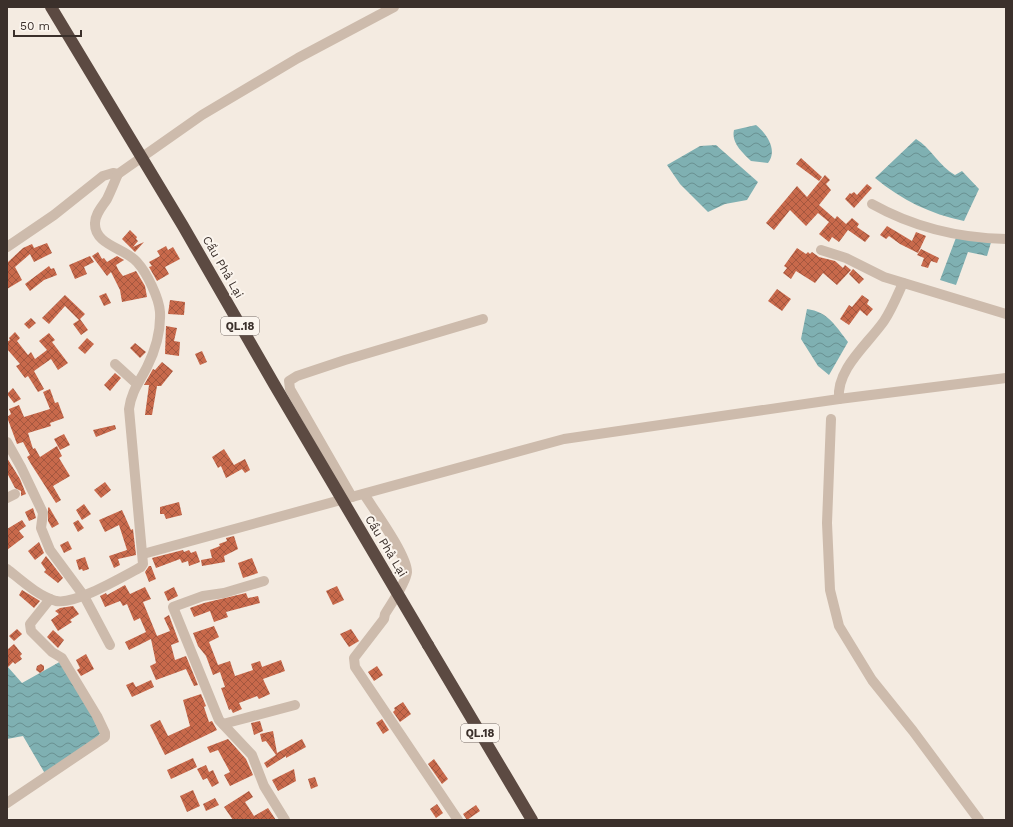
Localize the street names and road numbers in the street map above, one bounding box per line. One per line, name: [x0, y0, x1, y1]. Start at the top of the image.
street label: Cầu Phả Lại: [200, 234, 246, 300]
road number: QL.18: [221, 317, 259, 335]
street label: Cầu Phả Lại: [362, 513, 410, 579]
road number: QL.18: [461, 724, 499, 742]

